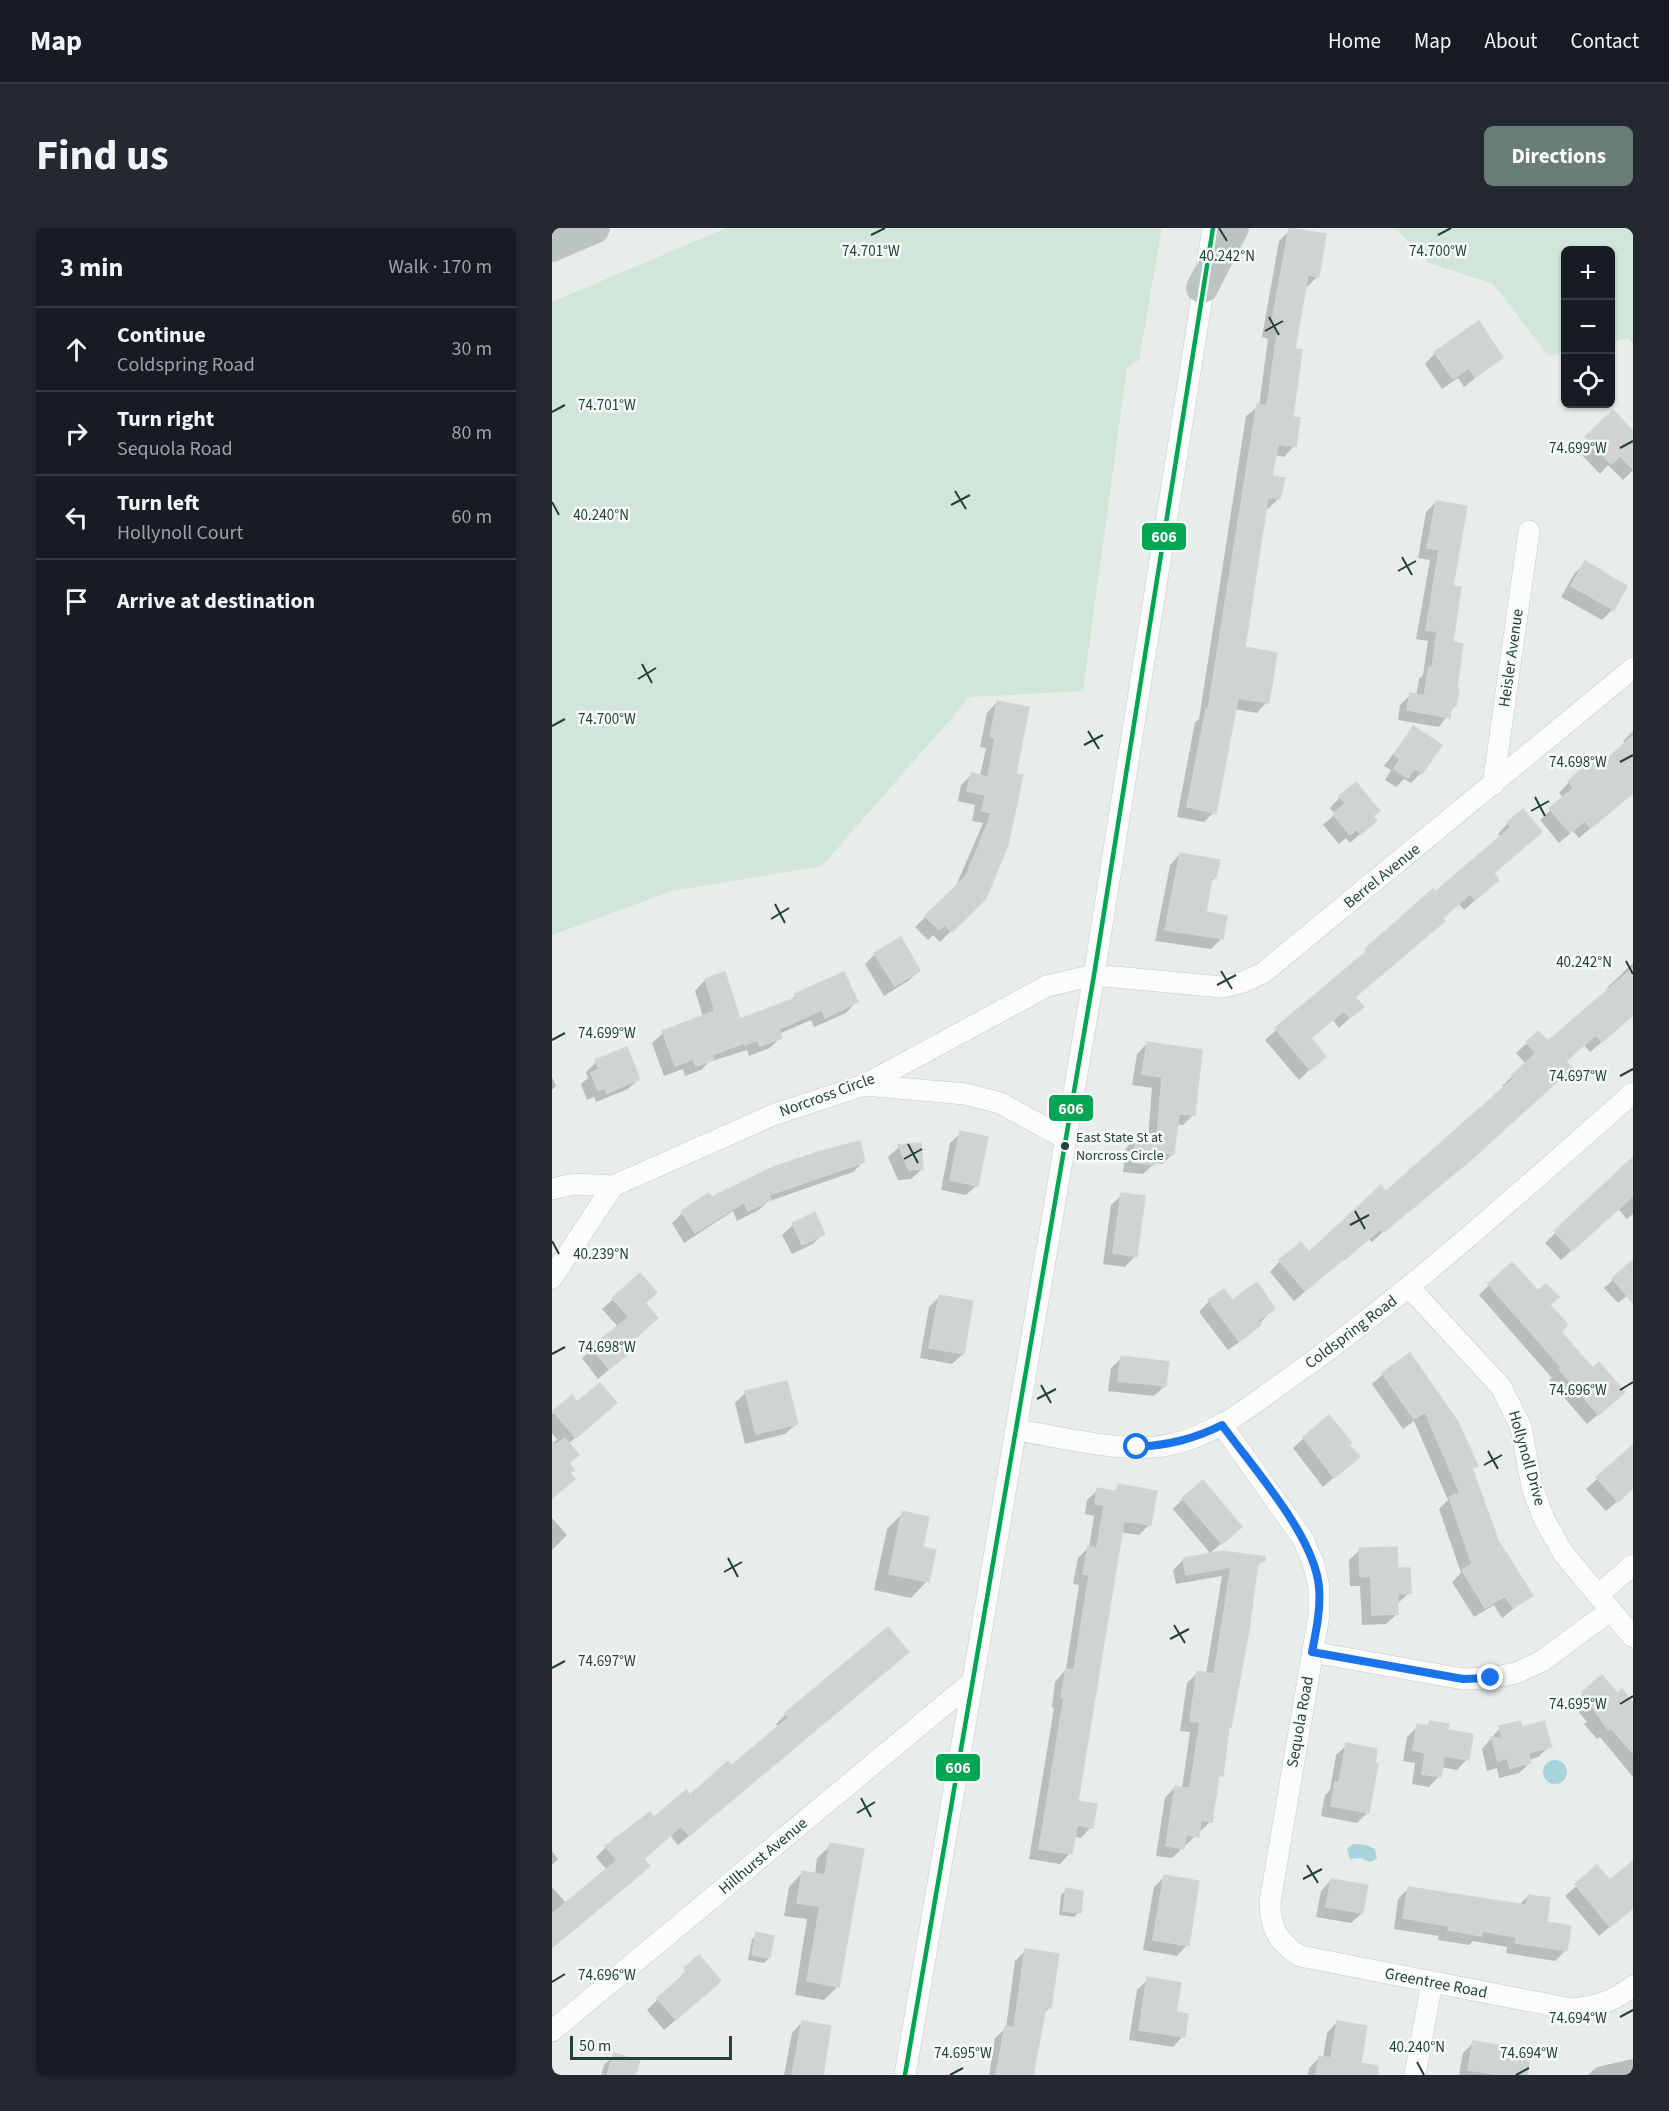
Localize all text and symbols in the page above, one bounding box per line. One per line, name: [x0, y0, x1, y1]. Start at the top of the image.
text: Map: [30, 21, 82, 61]
text: Home: [1328, 26, 1381, 56]
text: Map: [1414, 26, 1452, 56]
text: About: [1485, 26, 1537, 56]
text: Contact: [1570, 26, 1639, 56]
text: Find us: [36, 126, 169, 186]
button: Directions: [1484, 126, 1633, 186]
text: 74.701°W: [842, 241, 900, 262]
text: 74.700°W: [1409, 241, 1467, 262]
text: 40.242°N: [1199, 246, 1255, 267]
map controls: [1561, 246, 1615, 408]
button: +: [1561, 246, 1615, 300]
text: 3 min: [60, 249, 123, 286]
text: Walk · 170 m: [388, 253, 492, 281]
button: −: [1561, 300, 1615, 354]
text: Continue: [117, 319, 206, 351]
icon: ahead: [60, 333, 93, 366]
text: 30 m: [452, 335, 492, 363]
text: Coldspring Road: [117, 351, 255, 379]
button: locate: [1561, 354, 1615, 408]
text: 74.701°W: [578, 395, 636, 416]
text: Turn right: [117, 403, 214, 435]
icon: right: [60, 417, 93, 450]
text: 80 m: [452, 419, 492, 447]
text: Sequola Road: [117, 435, 233, 463]
text: 74.699°W: [1549, 438, 1607, 459]
text: Turn left: [117, 487, 199, 519]
icon: left: [60, 501, 93, 534]
text: 60 m: [452, 503, 492, 531]
text: 40.240°N: [573, 505, 629, 526]
text: Hollynoll Court: [117, 519, 243, 547]
line badge: 606: [1141, 522, 1187, 551]
text: 606: [1151, 526, 1177, 548]
icon: arrive: [60, 585, 93, 618]
text: Arrive at destination: [117, 585, 315, 617]
street label: Heisler Avenue: [1493, 607, 1529, 709]
text: 74.700°W: [578, 709, 636, 730]
text: 74.698°W: [1549, 752, 1607, 773]
street label: Berrel Avenue: [1339, 838, 1425, 914]
text: 40.242°N: [1556, 952, 1612, 973]
text: 74.699°W: [578, 1023, 636, 1044]
text: 74.697°W: [1549, 1066, 1607, 1087]
street label: Norcross Circle: [776, 1068, 878, 1122]
line badge: 606: [1048, 1094, 1094, 1122]
text: 606: [1058, 1098, 1084, 1120]
place label: East State St at Norcross Circle: [1076, 1128, 1164, 1166]
marker: East State St at Norcross Circle: [1059, 1140, 1071, 1152]
text: 40.239°N: [573, 1244, 629, 1265]
street label: Coldspring Road: [1300, 1290, 1402, 1374]
text: 74.698°W: [578, 1337, 636, 1358]
text: 74.696°W: [1549, 1380, 1607, 1401]
street label: Hollynoll Drive: [1503, 1408, 1551, 1508]
route start: [1123, 1433, 1149, 1459]
text: 74.697°W: [578, 1651, 636, 1672]
route end: [1477, 1664, 1503, 1690]
street label: Sequola Road: [1281, 1675, 1319, 1769]
text: 74.695°W: [1549, 1694, 1607, 1715]
line badge: 606: [935, 1753, 981, 1782]
text: 606: [945, 1757, 971, 1779]
street label: Hillhurst Avenue: [714, 1812, 812, 1900]
street label: Greentree Road: [1383, 1962, 1489, 2004]
text: 74.696°W: [578, 1965, 636, 1986]
text: 74.694°W: [1549, 2008, 1607, 2029]
scale bar: [570, 2033, 732, 2060]
text: 50 m: [579, 2035, 611, 2057]
text: 40.240°N: [1389, 2037, 1445, 2058]
text: 74.695°W: [934, 2043, 992, 2064]
text: 74.694°W: [1500, 2043, 1558, 2064]

